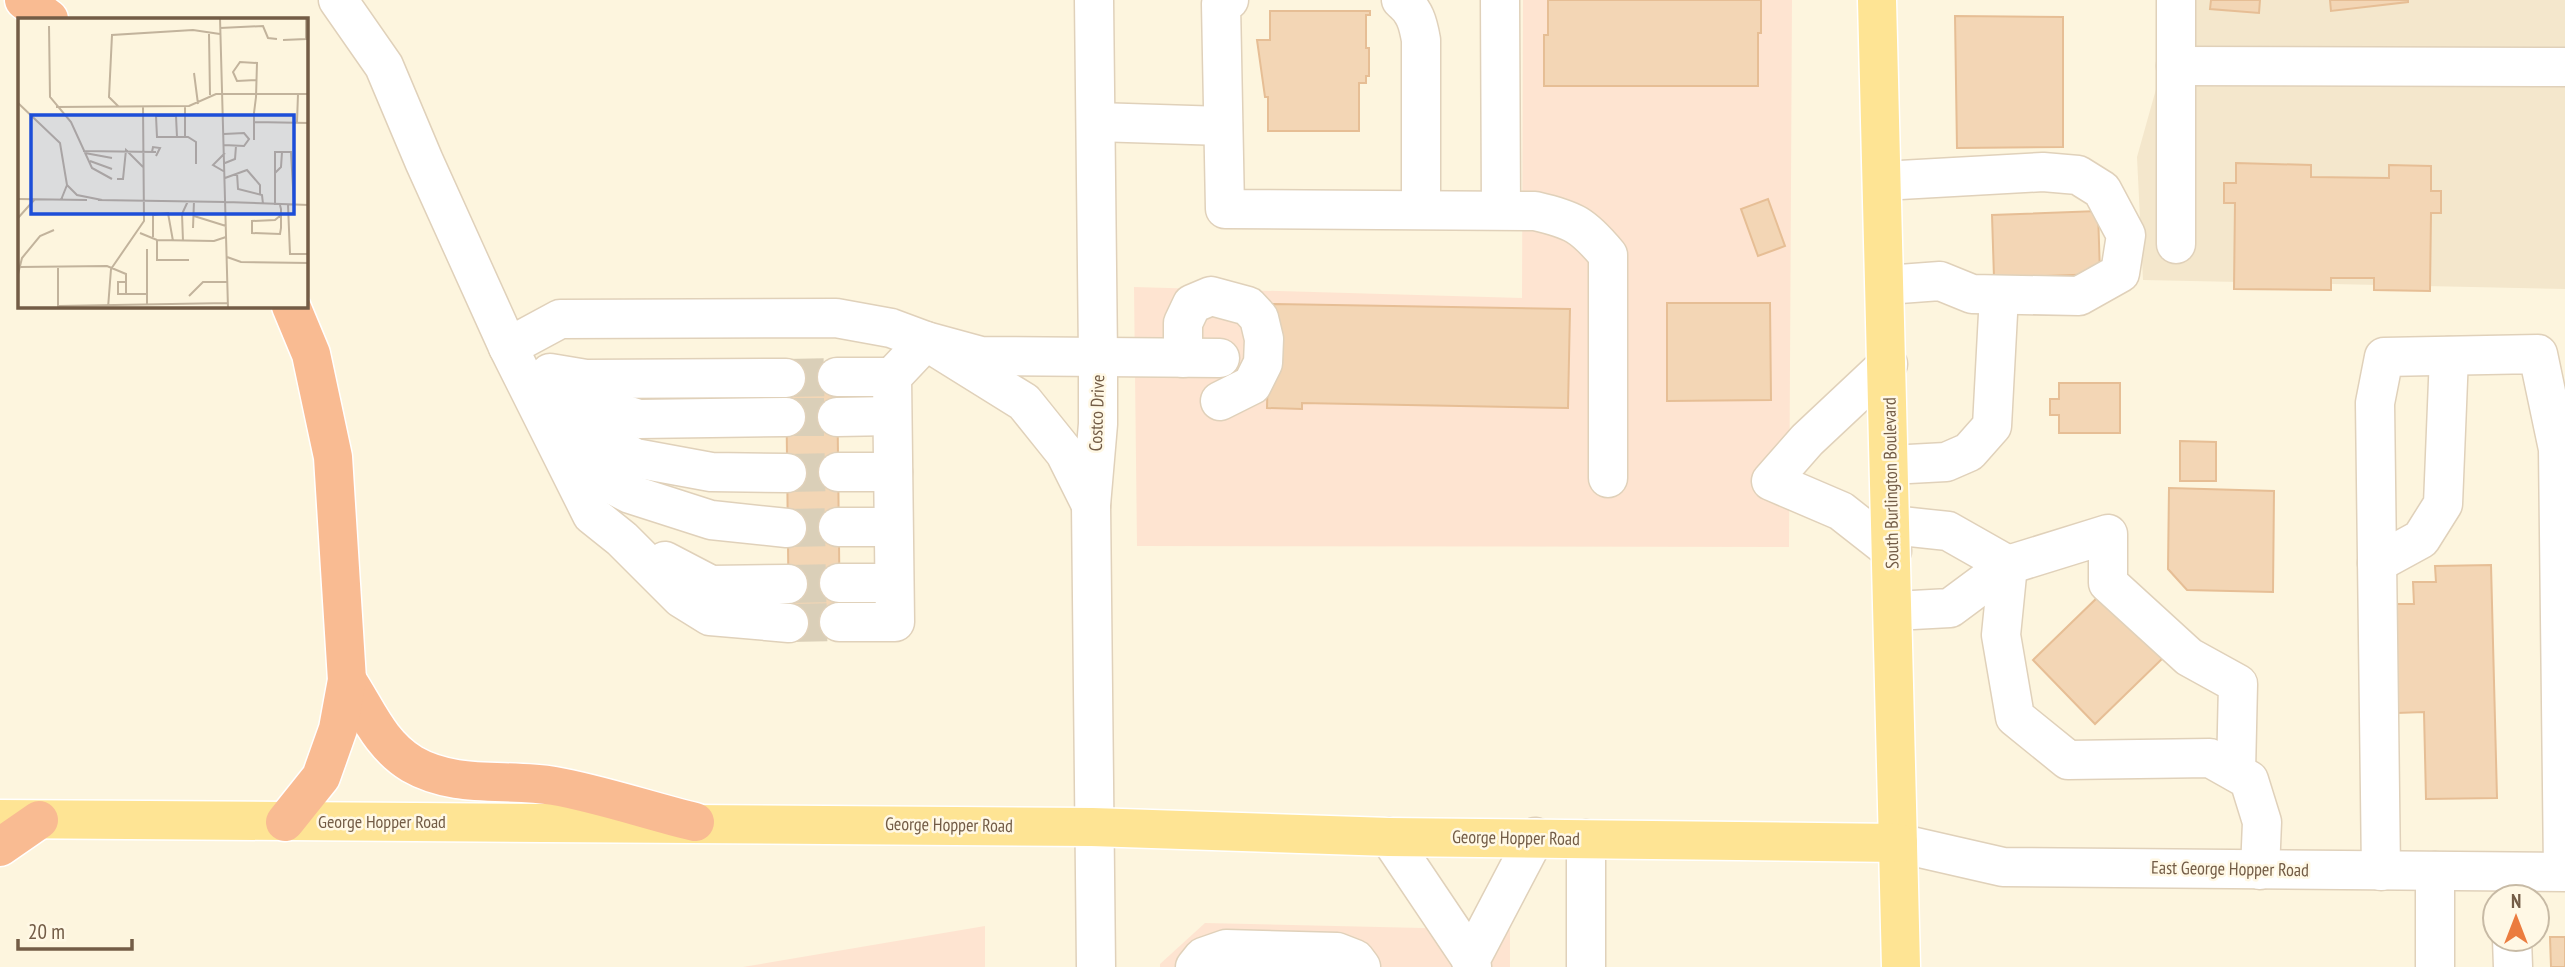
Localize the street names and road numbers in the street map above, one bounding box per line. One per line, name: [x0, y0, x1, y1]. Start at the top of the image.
street label: Costco Drive: [1084, 374, 1109, 452]
street label: South Burlington Boulevard: [1878, 397, 1903, 569]
street label: George Hopper Road: [318, 810, 446, 833]
street label: George Hopper Road: [885, 812, 1013, 837]
street label: George Hopper Road: [1452, 825, 1580, 850]
street label: East George Hopper Road: [2151, 856, 2309, 881]

